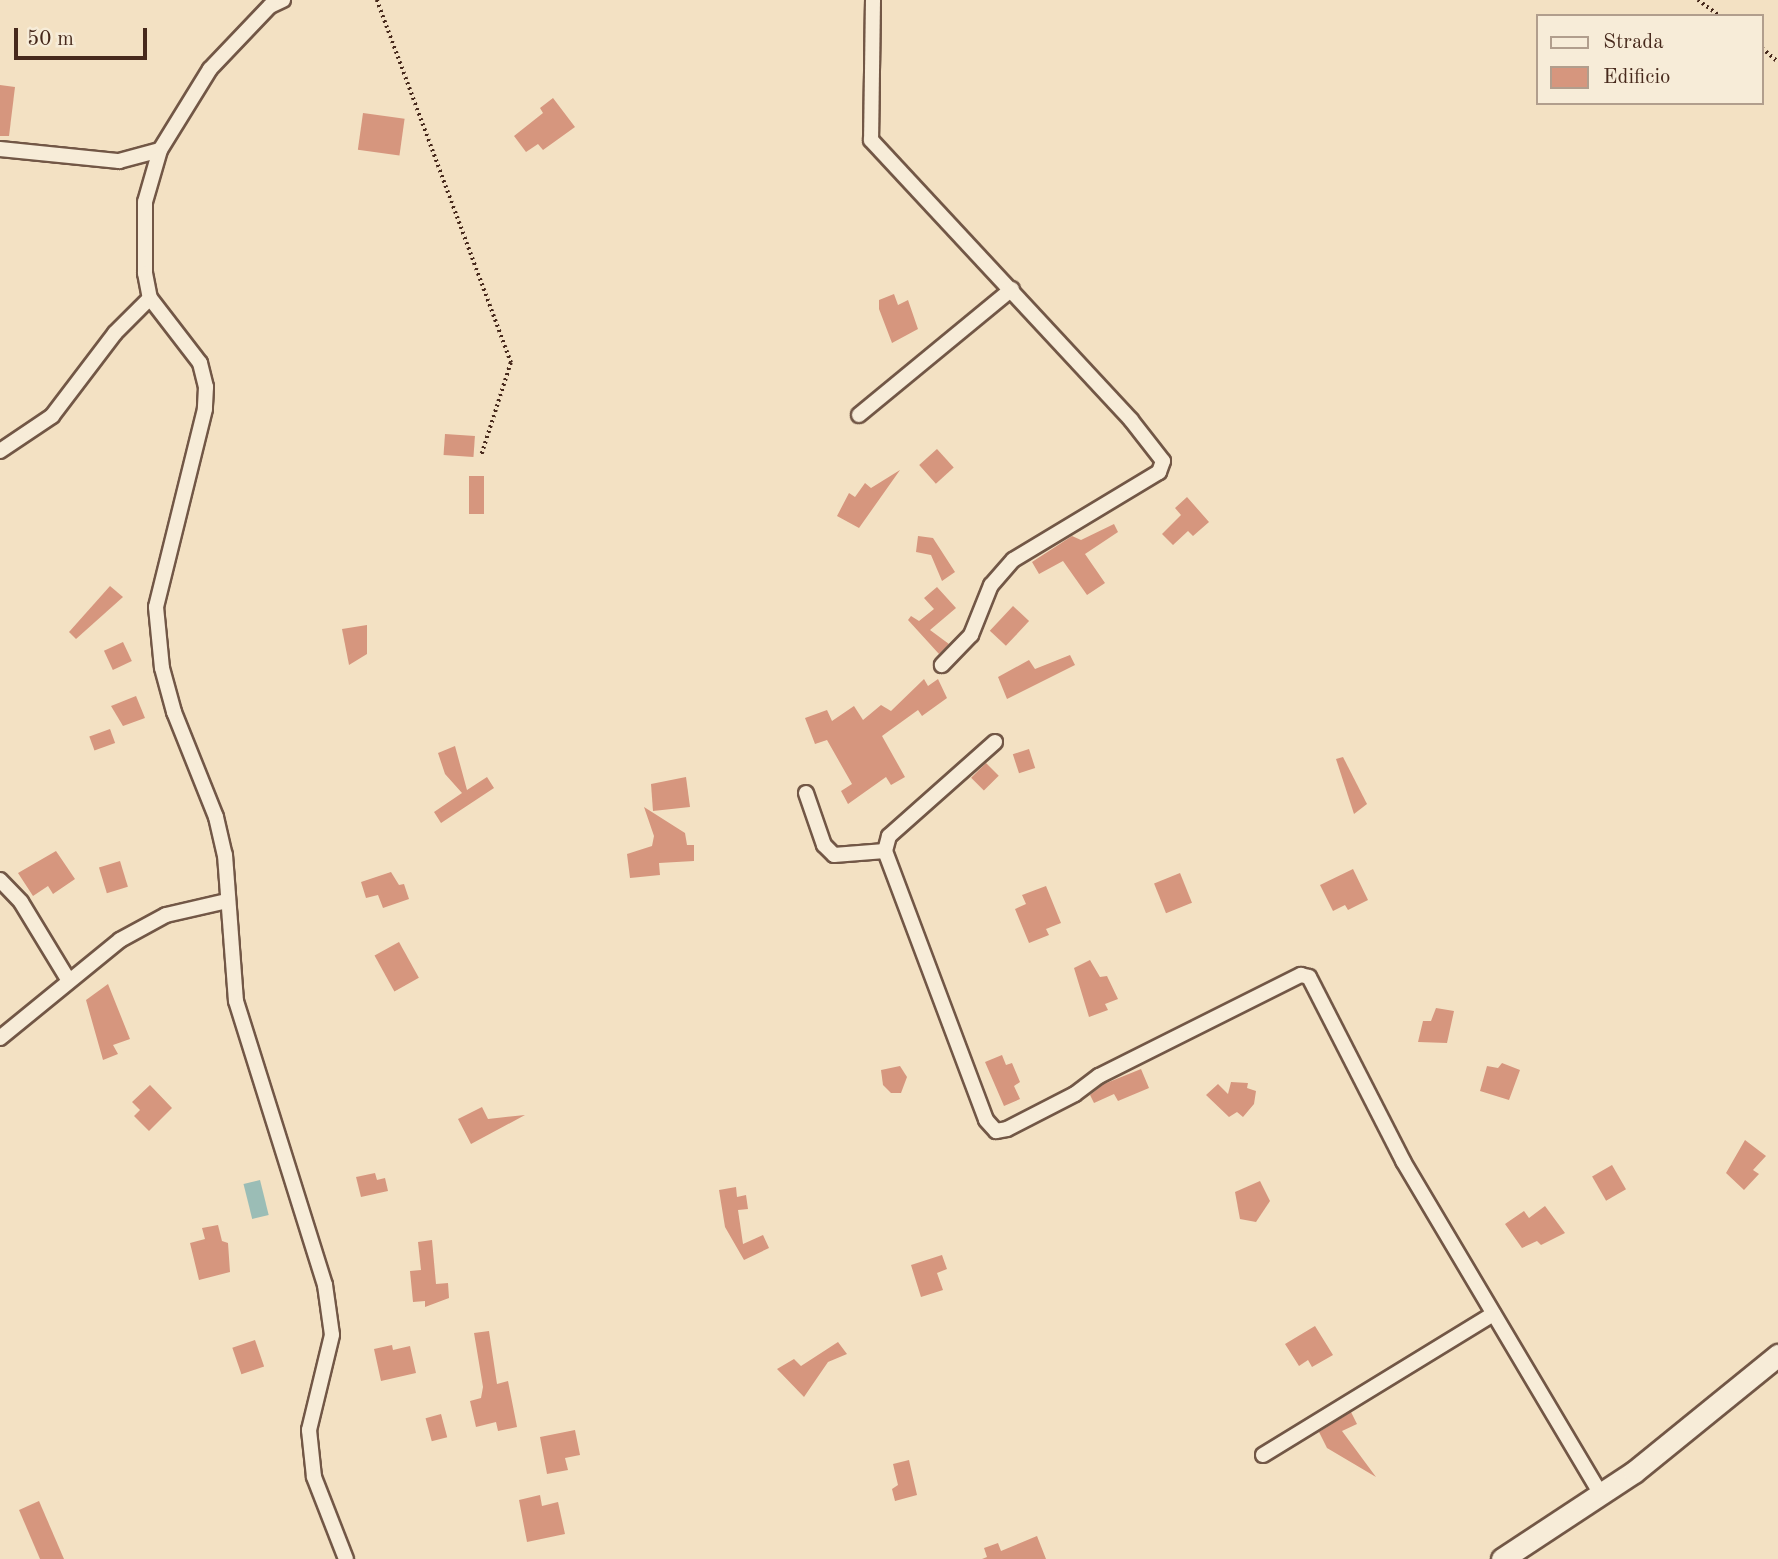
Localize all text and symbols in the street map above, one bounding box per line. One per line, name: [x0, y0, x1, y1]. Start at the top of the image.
scale bar: [18, 14, 150, 58]
legend: [1536, 14, 1764, 105]
text: 50 m: [27, 29, 74, 50]
text: Strada: [1603, 32, 1664, 53]
text: Edificio: [1603, 67, 1671, 88]

